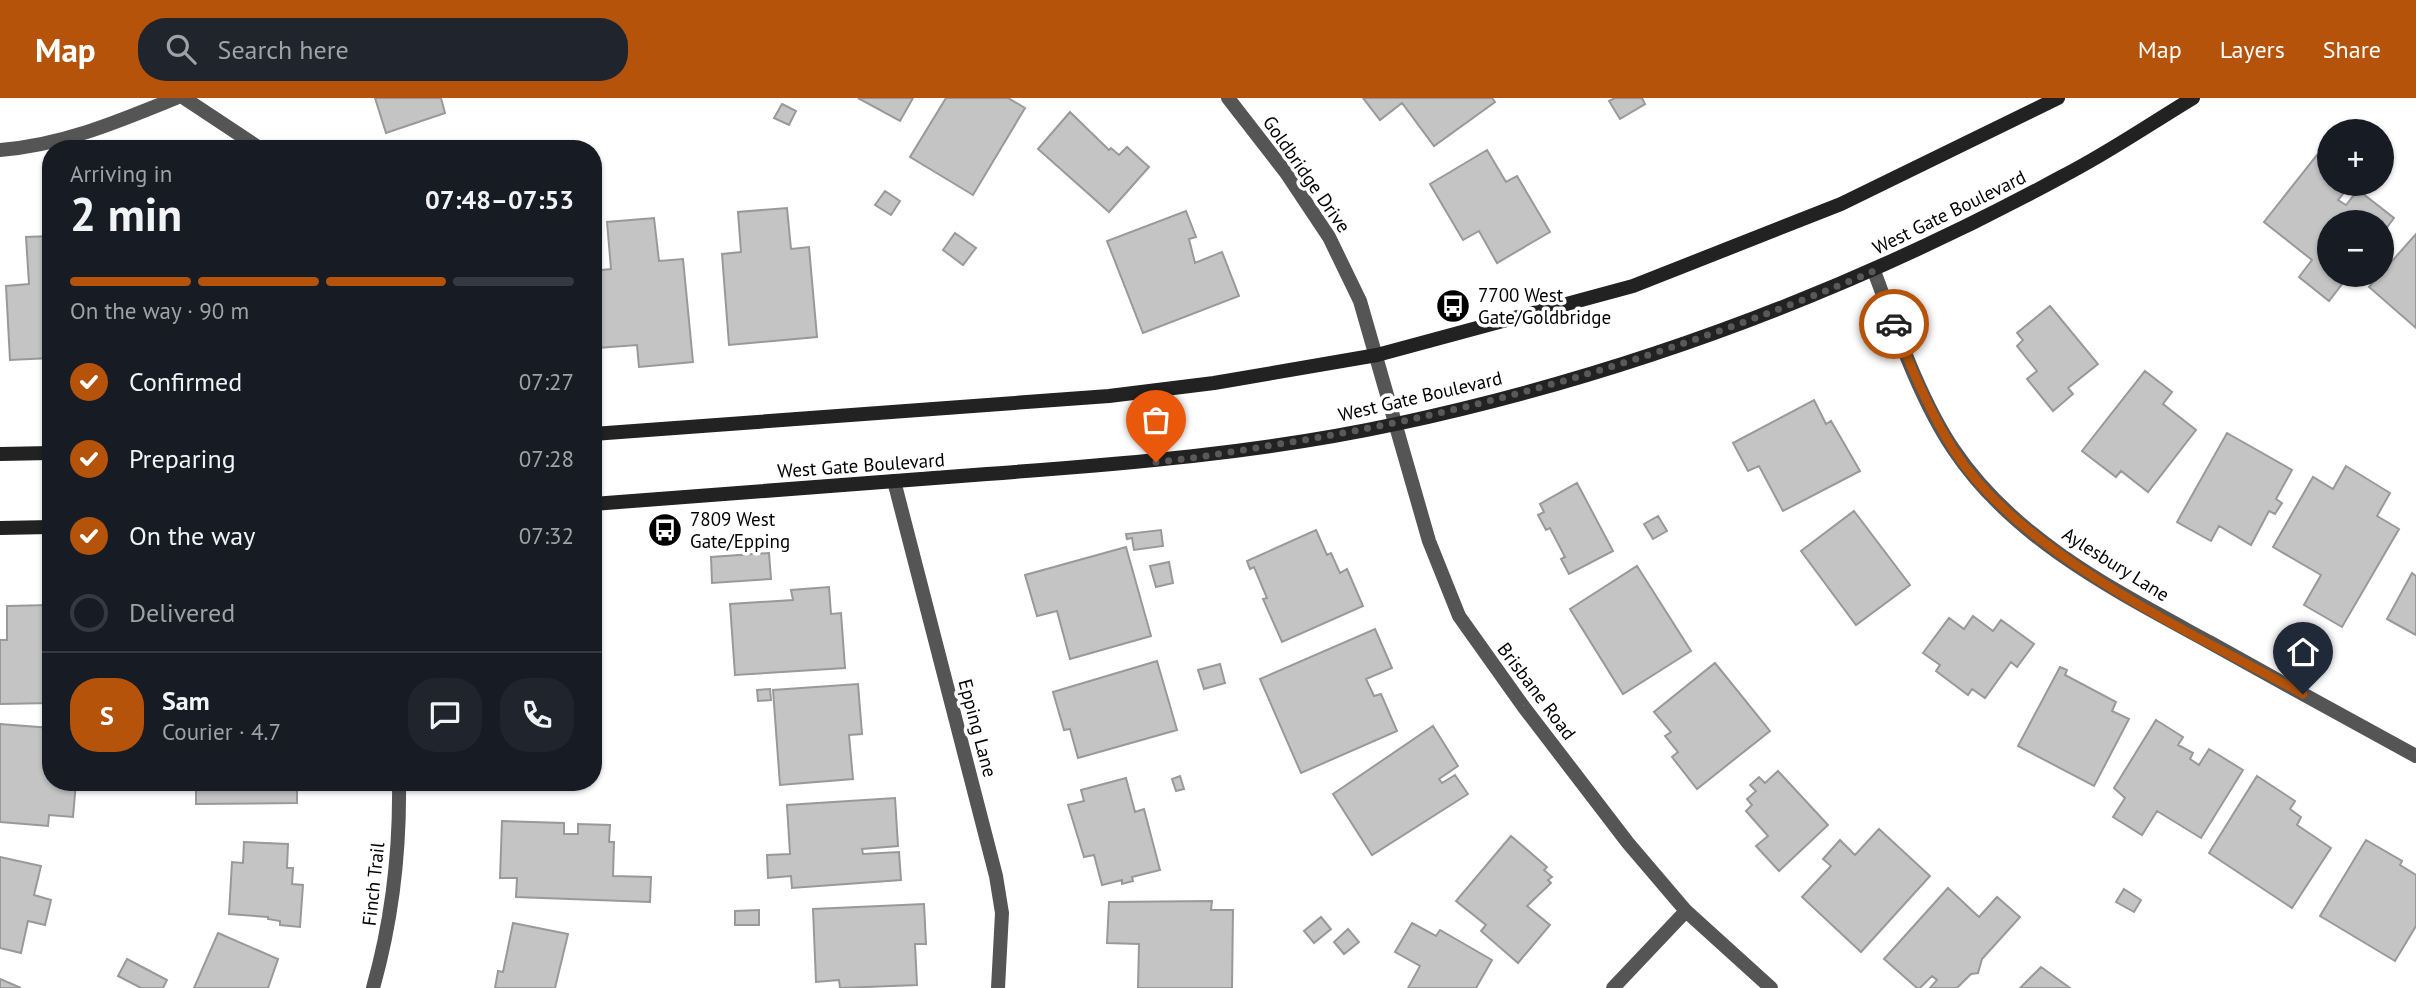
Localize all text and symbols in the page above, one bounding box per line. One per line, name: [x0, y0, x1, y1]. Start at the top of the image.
search box: [138, 18, 628, 81]
text: Map: [35, 28, 96, 71]
icon: search: [162, 30, 200, 68]
text: Search here: [218, 33, 349, 66]
text: Map: [2138, 34, 2182, 65]
text: Layers: [2220, 34, 2285, 65]
text: Share: [2323, 34, 2381, 65]
street label: Goldbridge Drive: [1258, 111, 1356, 237]
map controls: [2317, 119, 2394, 287]
button: +: [2317, 119, 2394, 196]
text: Arriving in: [70, 159, 172, 188]
street label: West Gate Boulevard: [1868, 164, 2030, 260]
text: 07:48–07:53: [425, 183, 574, 216]
text: 2 min: [70, 184, 182, 244]
button: −: [2317, 210, 2394, 287]
place label: 7700 West Gate/Goldbridge: [1478, 283, 1611, 329]
bus stop icon: 7700 West Gate/Goldbridge: [1434, 287, 1472, 325]
courier: [1859, 289, 1929, 359]
text: On the way · 90 m: [70, 296, 249, 325]
icon: car: [1875, 305, 1913, 343]
icon: check: [70, 363, 108, 401]
text: Confirmed: [129, 365, 242, 398]
street label: West Gate Boulevard: [1336, 365, 1504, 427]
text: 07:27: [519, 367, 574, 396]
pin: [1126, 390, 1186, 462]
icon: bag: [1137, 401, 1175, 439]
icon: check: [70, 440, 108, 478]
text: Preparing: [129, 442, 236, 475]
text: 07:28: [519, 444, 574, 473]
street label: West Gate Boulevard: [777, 447, 945, 483]
place label: 7809 West Gate/Epping: [690, 507, 790, 553]
bus stop icon: 7809 West Gate/Epping: [646, 511, 684, 549]
icon: check: [70, 517, 108, 555]
text: On the way: [129, 519, 255, 552]
text: 07:32: [519, 521, 574, 550]
street label: Aylesbury Lane: [2058, 522, 2174, 606]
text: Delivered: [129, 596, 235, 629]
pin: [2273, 622, 2333, 694]
icon: home: [2284, 633, 2322, 671]
street label: Brisbane Road: [1493, 638, 1581, 744]
street label: Epping Lane: [953, 676, 1003, 780]
button: chat: [408, 678, 482, 752]
button: phone: [500, 678, 574, 752]
text: Sam: [162, 684, 210, 717]
text: S: [100, 699, 114, 732]
text: Courier · 4.7: [162, 717, 281, 746]
street label: Finch Trail: [357, 841, 389, 927]

